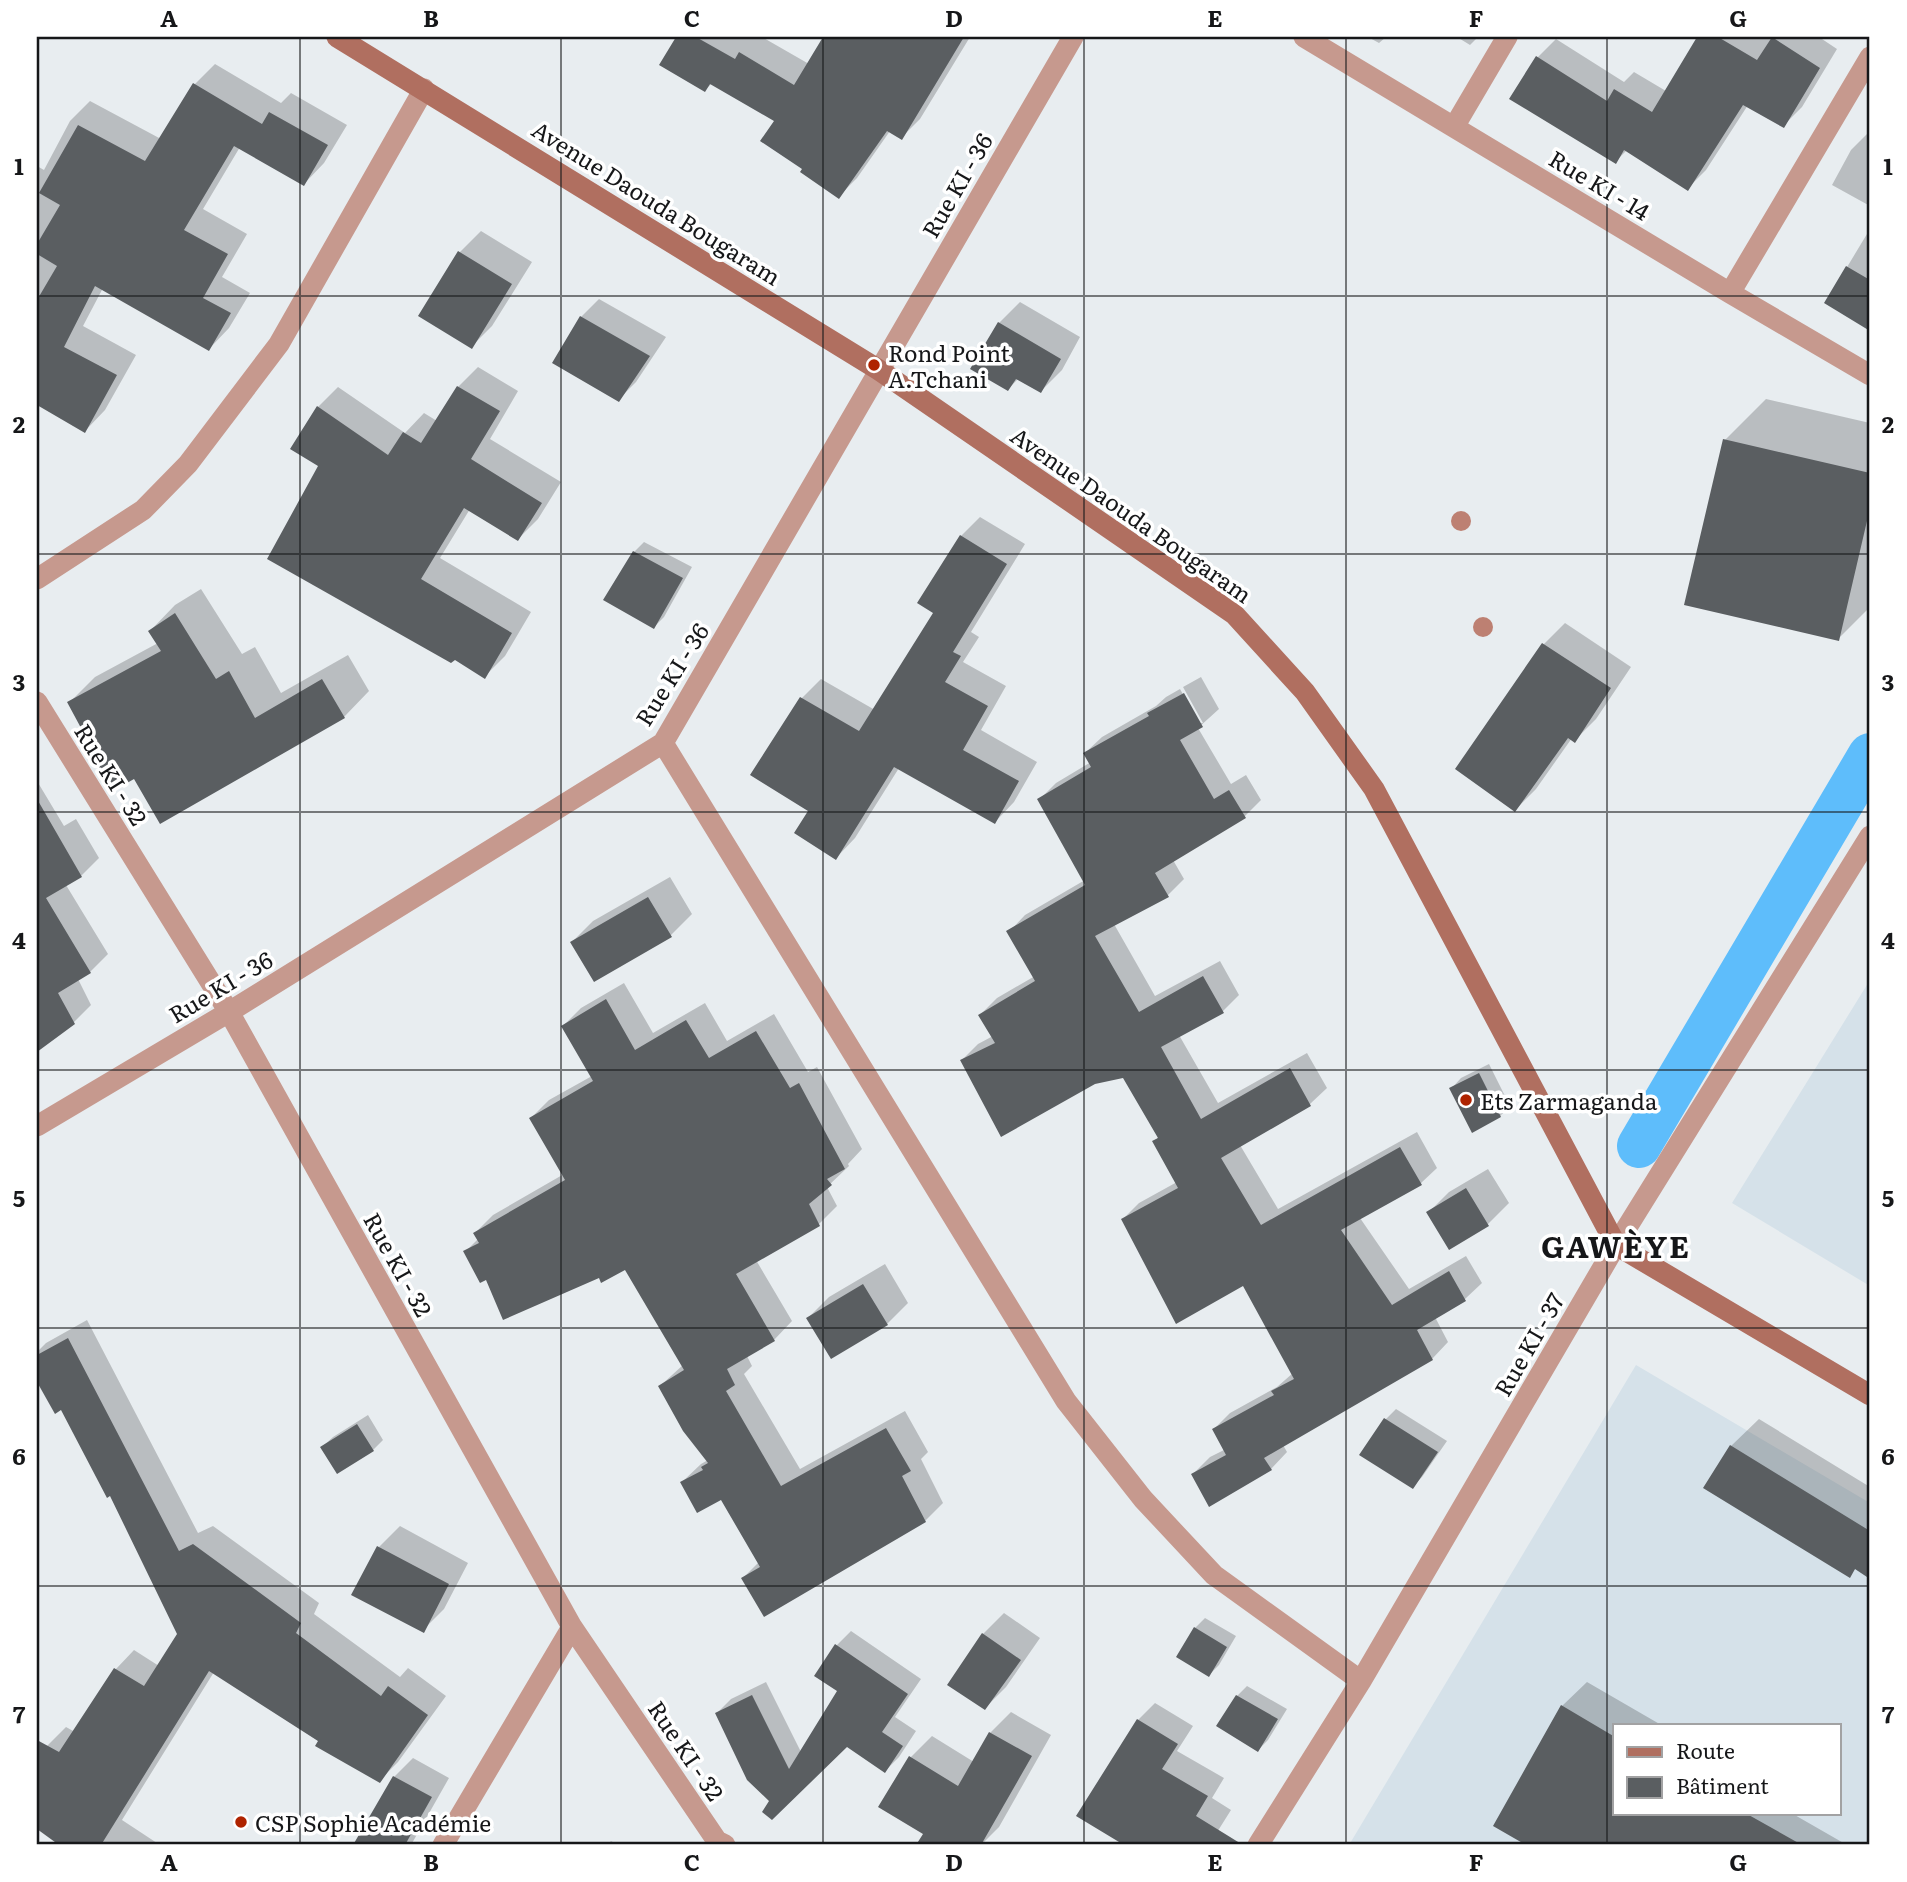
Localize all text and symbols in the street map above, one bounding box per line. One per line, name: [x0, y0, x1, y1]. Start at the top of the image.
text: A: [160, 0, 178, 34]
text: B: [423, 0, 439, 34]
text: C: [684, 0, 700, 34]
text: D: [945, 0, 963, 34]
text: E: [1207, 0, 1223, 34]
text: F: [1469, 0, 1484, 34]
text: G: [1729, 0, 1747, 34]
street label: Avenue Daouda Bougaram: [526, 111, 788, 293]
street label: Rue KI - 36: [912, 126, 1000, 244]
street label: Rue KI - 14: [1543, 141, 1657, 228]
text: 1: [14, 148, 24, 182]
text: 1: [1883, 148, 1893, 182]
place label: Rond Point A.Tchani: [888, 335, 1011, 395]
marker: Rond Point A.Tchani: [866, 357, 882, 373]
text: 2: [13, 406, 25, 440]
text: 2: [1882, 406, 1894, 440]
street label: Avenue Daouda Bougaram: [1005, 418, 1259, 610]
street label: Rue KI - 36: [626, 616, 716, 732]
text: 3: [13, 664, 25, 698]
text: 3: [1882, 664, 1894, 698]
street label: Rue KI - 32: [67, 717, 157, 831]
text: 4: [12, 922, 26, 956]
text: 4: [1881, 922, 1895, 956]
street label: Rue KI - 36: [162, 942, 278, 1030]
place label: Ets Zarmaganda: [1480, 1083, 1658, 1117]
marker: Ets Zarmaganda: [1458, 1092, 1474, 1108]
text: 5: [13, 1180, 25, 1214]
text: 5: [1882, 1180, 1894, 1214]
street label: Rue KI - 32: [356, 1206, 442, 1322]
district label: GAWÈYE: [1541, 1223, 1691, 1267]
street label: Rue KI - 37: [1485, 1286, 1571, 1402]
text: 6: [12, 1438, 26, 1472]
text: 6: [1881, 1438, 1895, 1472]
street label: Rue KI - 32: [641, 1693, 733, 1807]
text: 7: [13, 1696, 26, 1730]
text: 7: [1882, 1696, 1895, 1730]
legend: [1613, 1724, 1840, 1815]
text: Route: [1676, 1734, 1735, 1765]
text: Bâtiment: [1676, 1769, 1769, 1800]
place label: CSP Sophie Académie: [255, 1805, 491, 1839]
marker: CSP Sophie Académie: [233, 1814, 249, 1830]
text: A: [160, 1844, 178, 1878]
text: B: [423, 1844, 439, 1878]
text: C: [684, 1844, 700, 1878]
text: D: [945, 1844, 963, 1878]
text: E: [1207, 1844, 1223, 1878]
text: F: [1469, 1844, 1484, 1878]
text: G: [1729, 1844, 1747, 1878]

